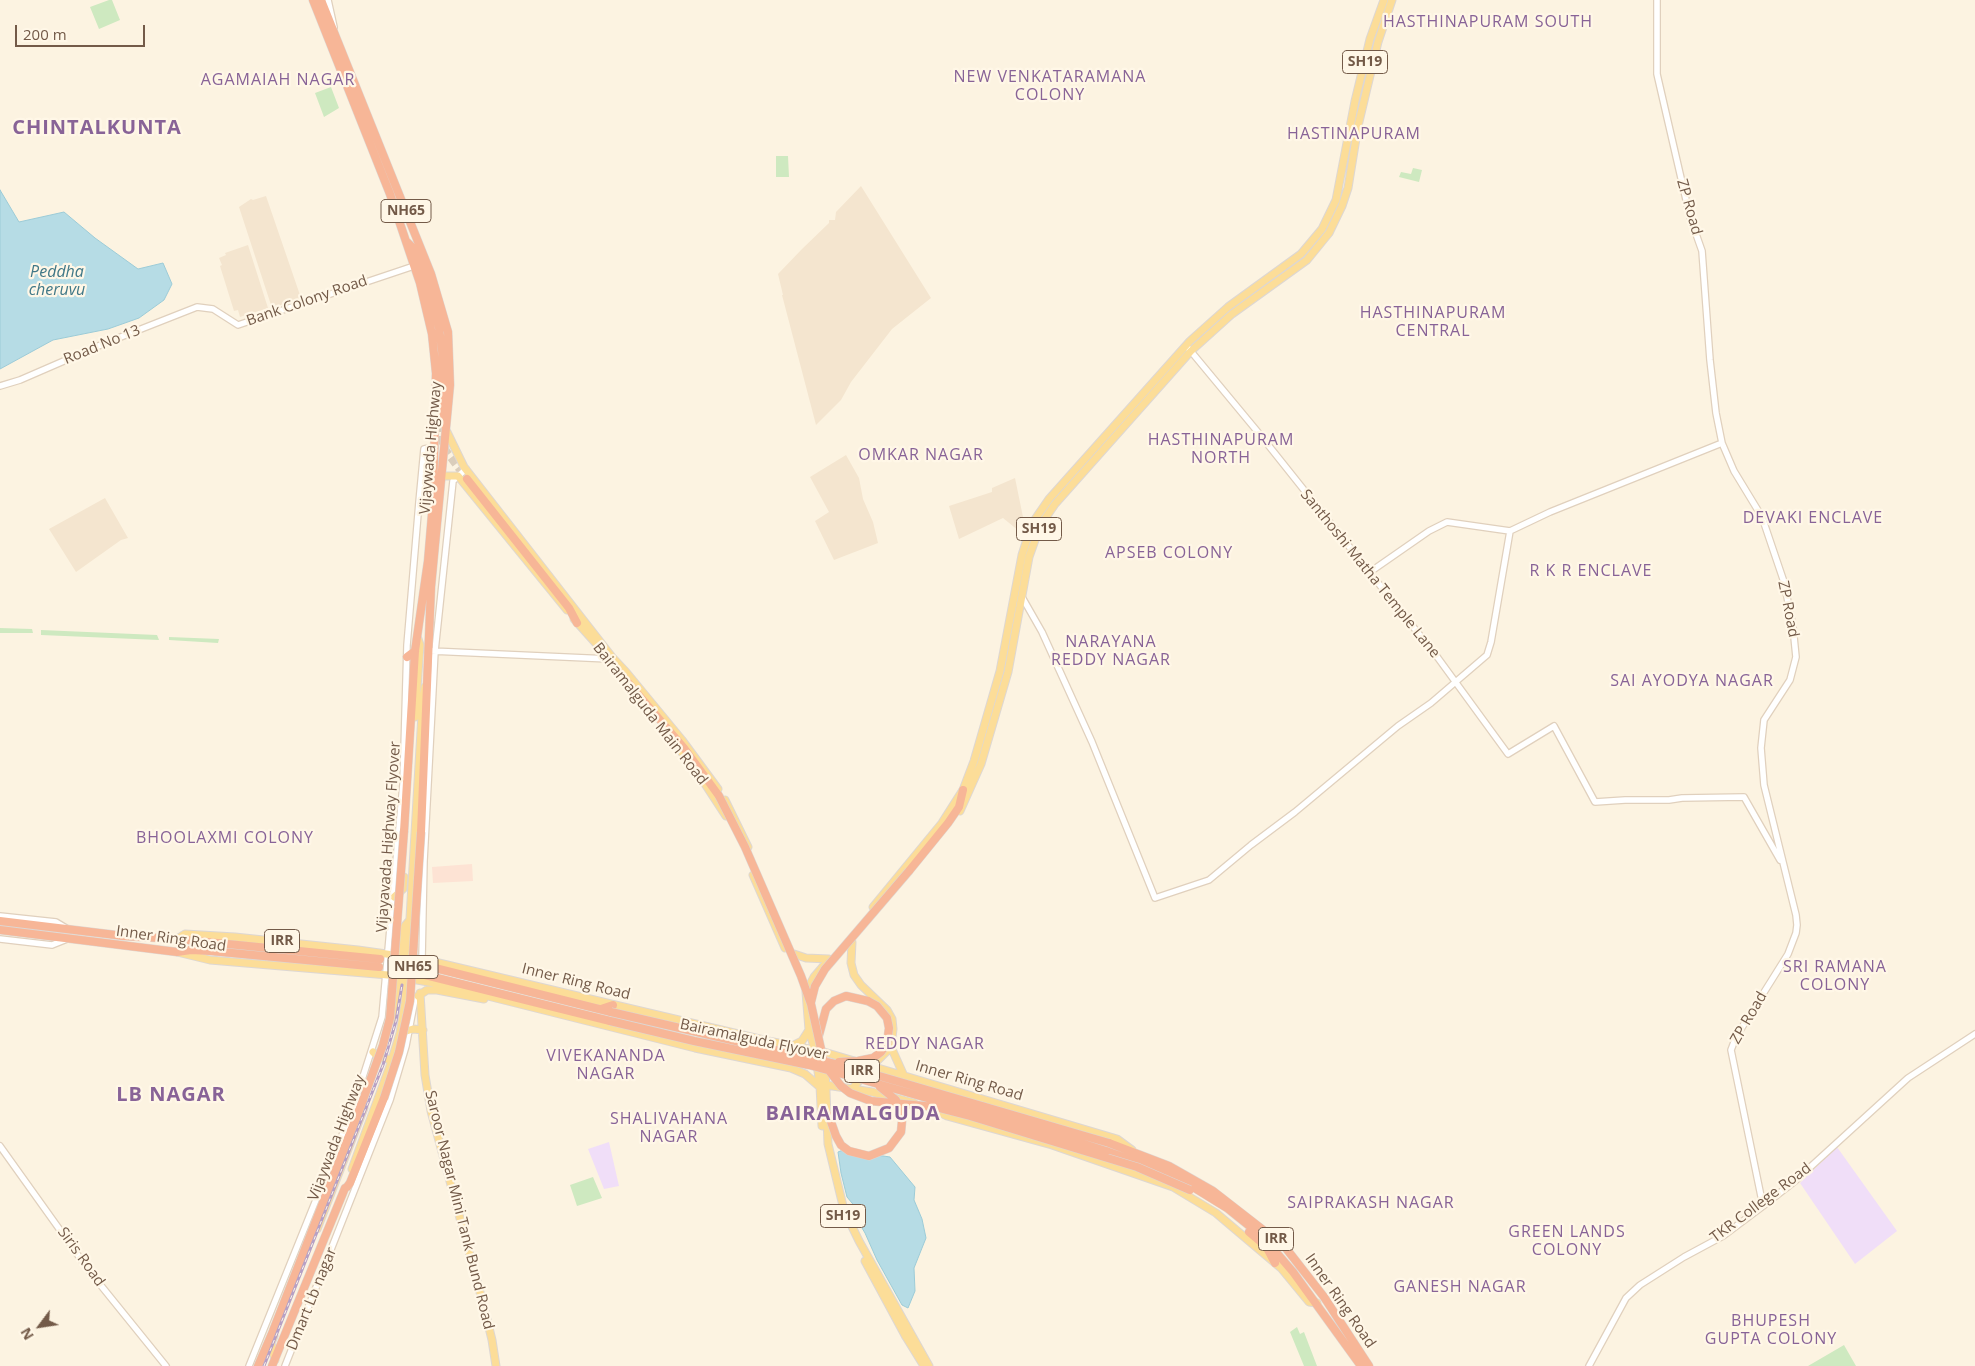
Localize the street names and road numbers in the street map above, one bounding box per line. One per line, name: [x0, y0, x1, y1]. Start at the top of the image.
road number: SH19: [1342, 51, 1388, 74]
street label: ZP Road: [1672, 177, 1706, 237]
road number: NH65: [381, 200, 431, 222]
street label: Bank Colony Road: [244, 272, 370, 330]
street label: Road No 13: [61, 321, 143, 369]
street label: Vijaywada Highway: [416, 381, 446, 515]
street label: Santhoshi Matha Temple Lane: [1296, 486, 1444, 662]
road number: SH19: [1016, 518, 1062, 540]
street label: ZP Road: [1774, 579, 1802, 639]
street label: Bairamalguda Main Road: [589, 639, 711, 789]
street label: Vijayavada Highway Flyover: [373, 741, 405, 933]
street label: Inner Ring Road: [115, 922, 227, 956]
road number: IRR: [264, 929, 300, 952]
road number: NH65: [388, 956, 438, 979]
street label: Inner Ring Road: [520, 960, 632, 1004]
street label: ZP Road: [1727, 989, 1771, 1047]
street label: Bairamalguda Flyover: [678, 1015, 830, 1065]
street label: Inner Ring Road: [913, 1057, 1025, 1105]
road number: IRR: [844, 1060, 880, 1082]
street label: Vijaywada Highway: [305, 1073, 369, 1203]
street label: Saroor Nagar Mini Tank Bund Road: [421, 1089, 497, 1331]
street label: TKR College Road: [1707, 1159, 1815, 1247]
road number: SH19: [820, 1204, 866, 1228]
street label: Siris Road: [54, 1224, 108, 1290]
road number: IRR: [1258, 1228, 1294, 1250]
street label: Dmart Lb nagar: [283, 1245, 341, 1353]
street label: Inner Ring Road: [1301, 1250, 1379, 1352]

